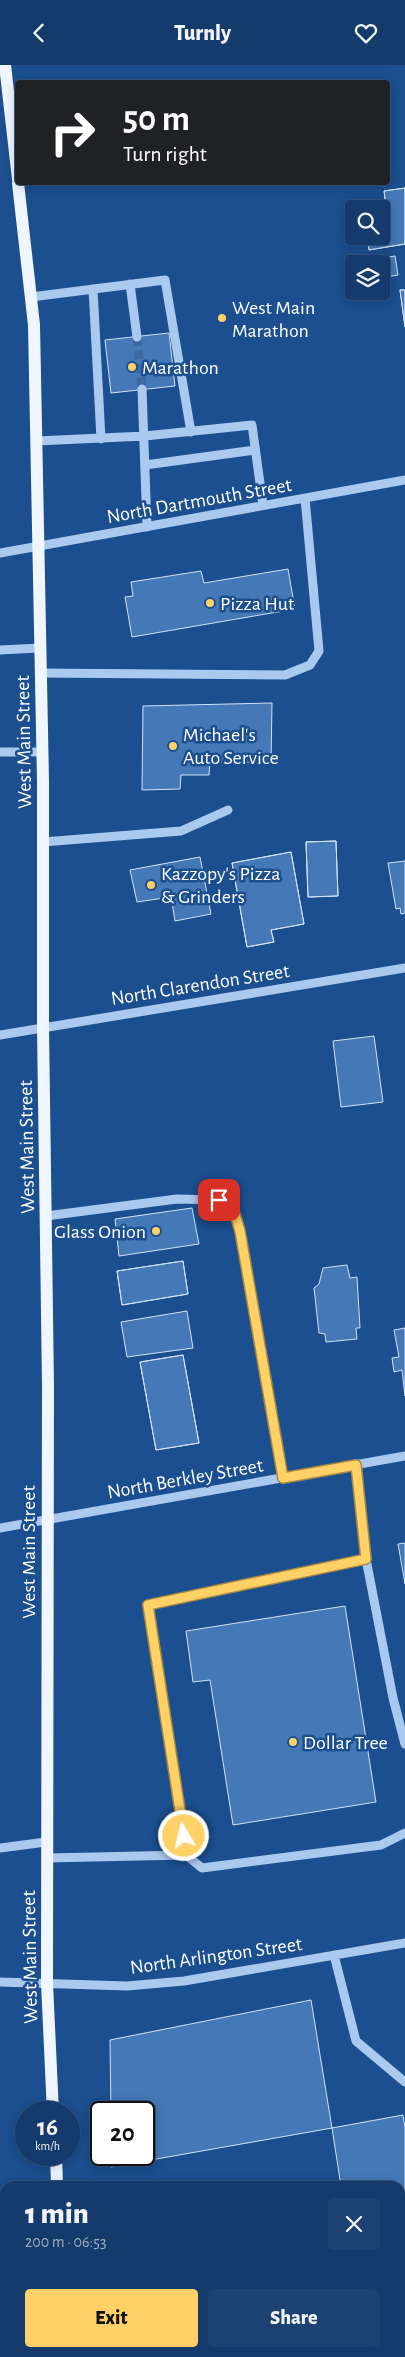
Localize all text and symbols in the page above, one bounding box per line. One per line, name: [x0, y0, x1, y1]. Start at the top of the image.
icon: back: [25, 19, 53, 47]
icon: heart: [352, 19, 380, 47]
text: Turnly: [174, 22, 231, 44]
icon: right: [40, 100, 105, 165]
text: 50 m: [123, 102, 190, 137]
text: Turn right: [123, 143, 207, 165]
map controls: [345, 200, 390, 300]
button: search: [345, 200, 390, 245]
button: layers: [345, 255, 390, 300]
place label: West Main Marathon: [232, 298, 315, 341]
marker: West Main Marathon: [216, 312, 228, 324]
place label: Marathon: [142, 358, 219, 378]
marker: Marathon: [126, 361, 138, 373]
street label: North Dartmouth Street: [105, 475, 294, 527]
place label: Pizza Hut: [220, 594, 295, 614]
marker: Pizza Hut: [204, 597, 216, 609]
street label: West Main Street: [13, 674, 35, 809]
place label: Michael's Auto Service: [183, 725, 279, 768]
marker: Michael's Auto Service: [167, 740, 179, 752]
place label: Kazzopy's Pizza & Grinders: [161, 864, 280, 907]
marker: Kazzopy's Pizza & Grinders: [145, 879, 157, 891]
street label: North Clarendon Street: [109, 961, 291, 1009]
street label: West Main Street: [16, 1079, 38, 1214]
pin: [198, 1179, 240, 1221]
icon: arrive: [205, 1186, 233, 1214]
place label: Glass Onion: [54, 1222, 146, 1242]
marker: Glass Onion: [150, 1225, 162, 1237]
street label: North Berkley Street: [106, 1455, 265, 1503]
street label: West Main Street: [19, 1485, 39, 1619]
place label: Dollar Tree: [303, 1733, 388, 1753]
marker: Dollar Tree: [287, 1736, 299, 1748]
position arrow: [157, 1809, 209, 1861]
street label: West Main Street: [19, 1889, 41, 2024]
street label: North Arlington Street: [129, 1934, 304, 1978]
speed limit sign: 20: [90, 2101, 155, 2166]
text: 16: [37, 2115, 58, 2140]
text: km/h: [35, 2140, 60, 2152]
button: close: [328, 2198, 380, 2250]
text: 1 min: [25, 2199, 89, 2229]
text: 200 m · 06:53: [25, 2234, 106, 2250]
button: Exit: [25, 2289, 198, 2347]
button: Share: [208, 2289, 380, 2347]

